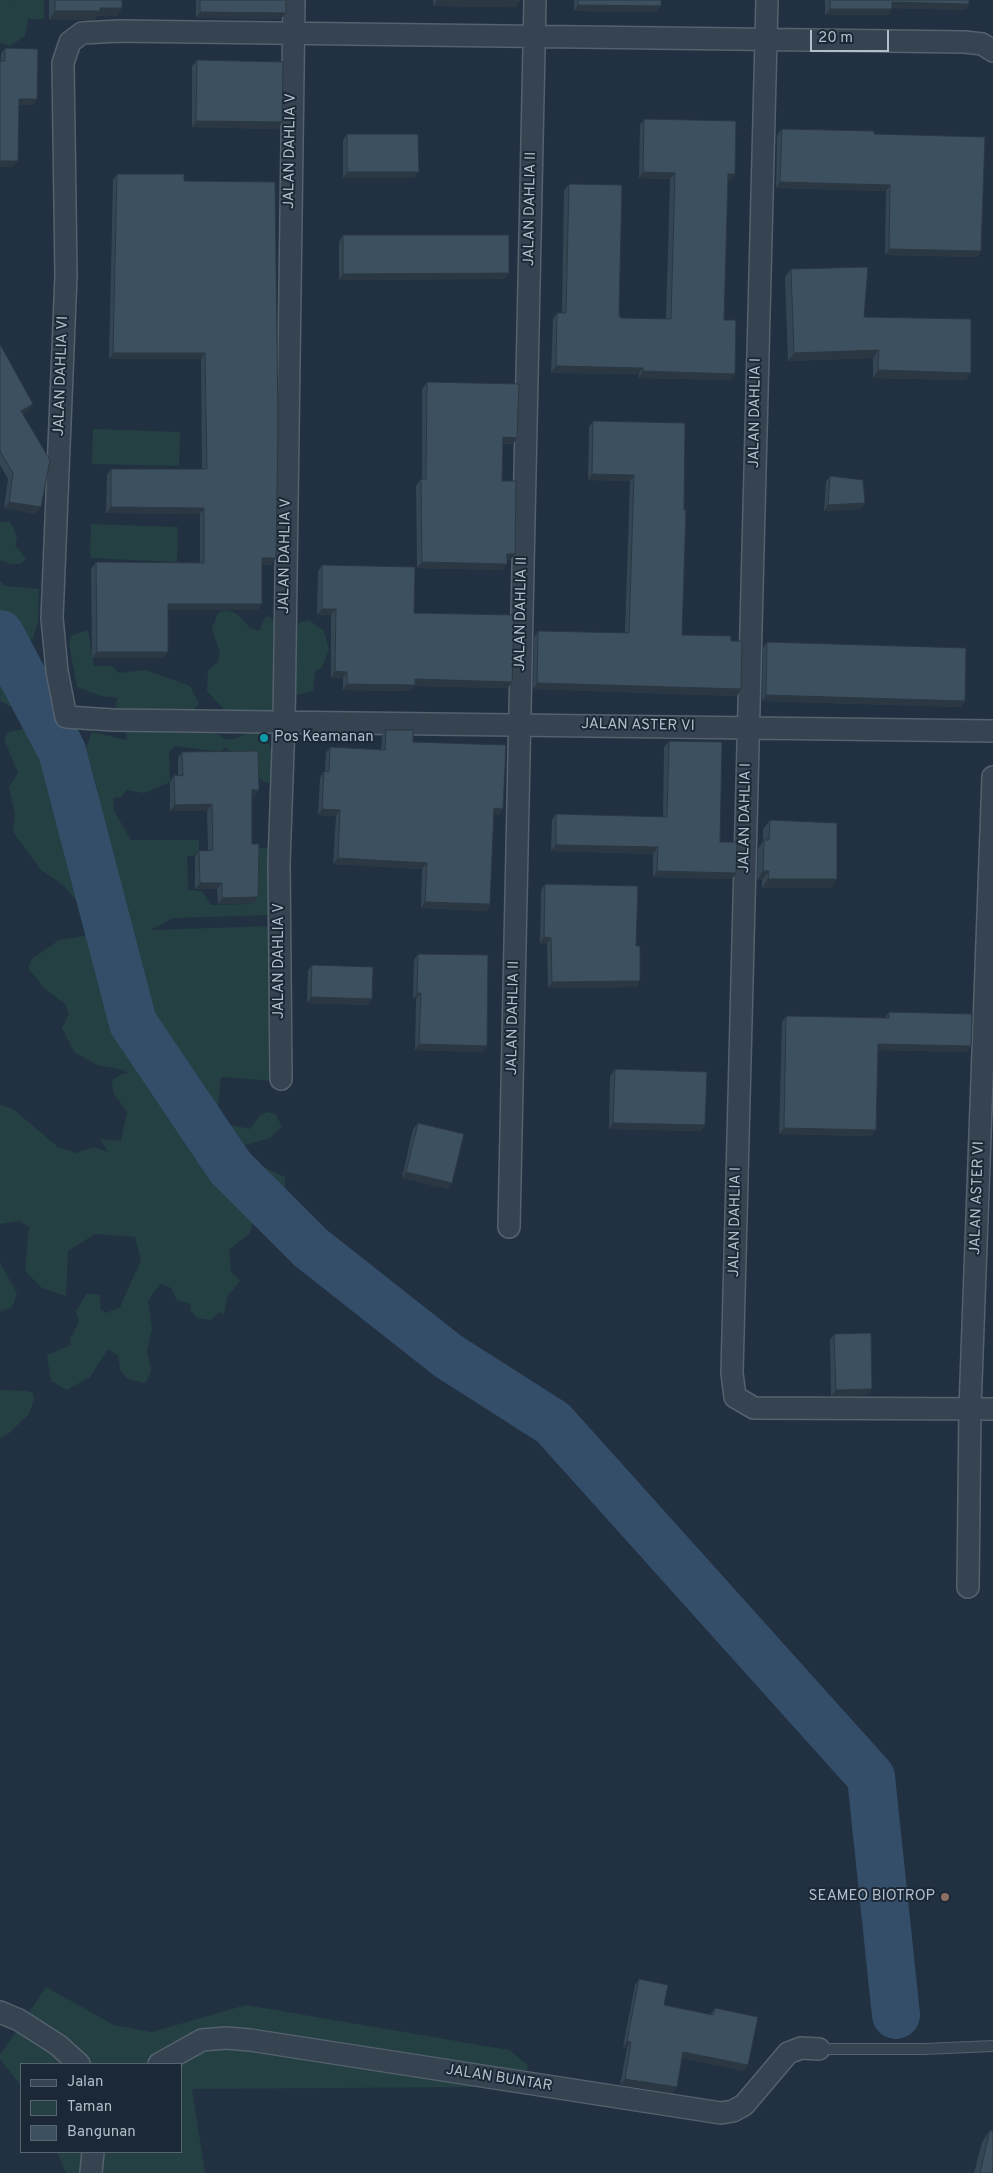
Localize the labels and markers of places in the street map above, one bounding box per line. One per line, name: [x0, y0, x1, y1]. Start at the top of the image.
place label: Pos Keamanan: [274, 729, 374, 747]
marker: Pos Keamanan: [258, 732, 270, 744]
place label: SEAMEO BIOTROP: [809, 1888, 935, 1906]
marker: SEAMEO BIOTROP: [939, 1891, 951, 1903]

